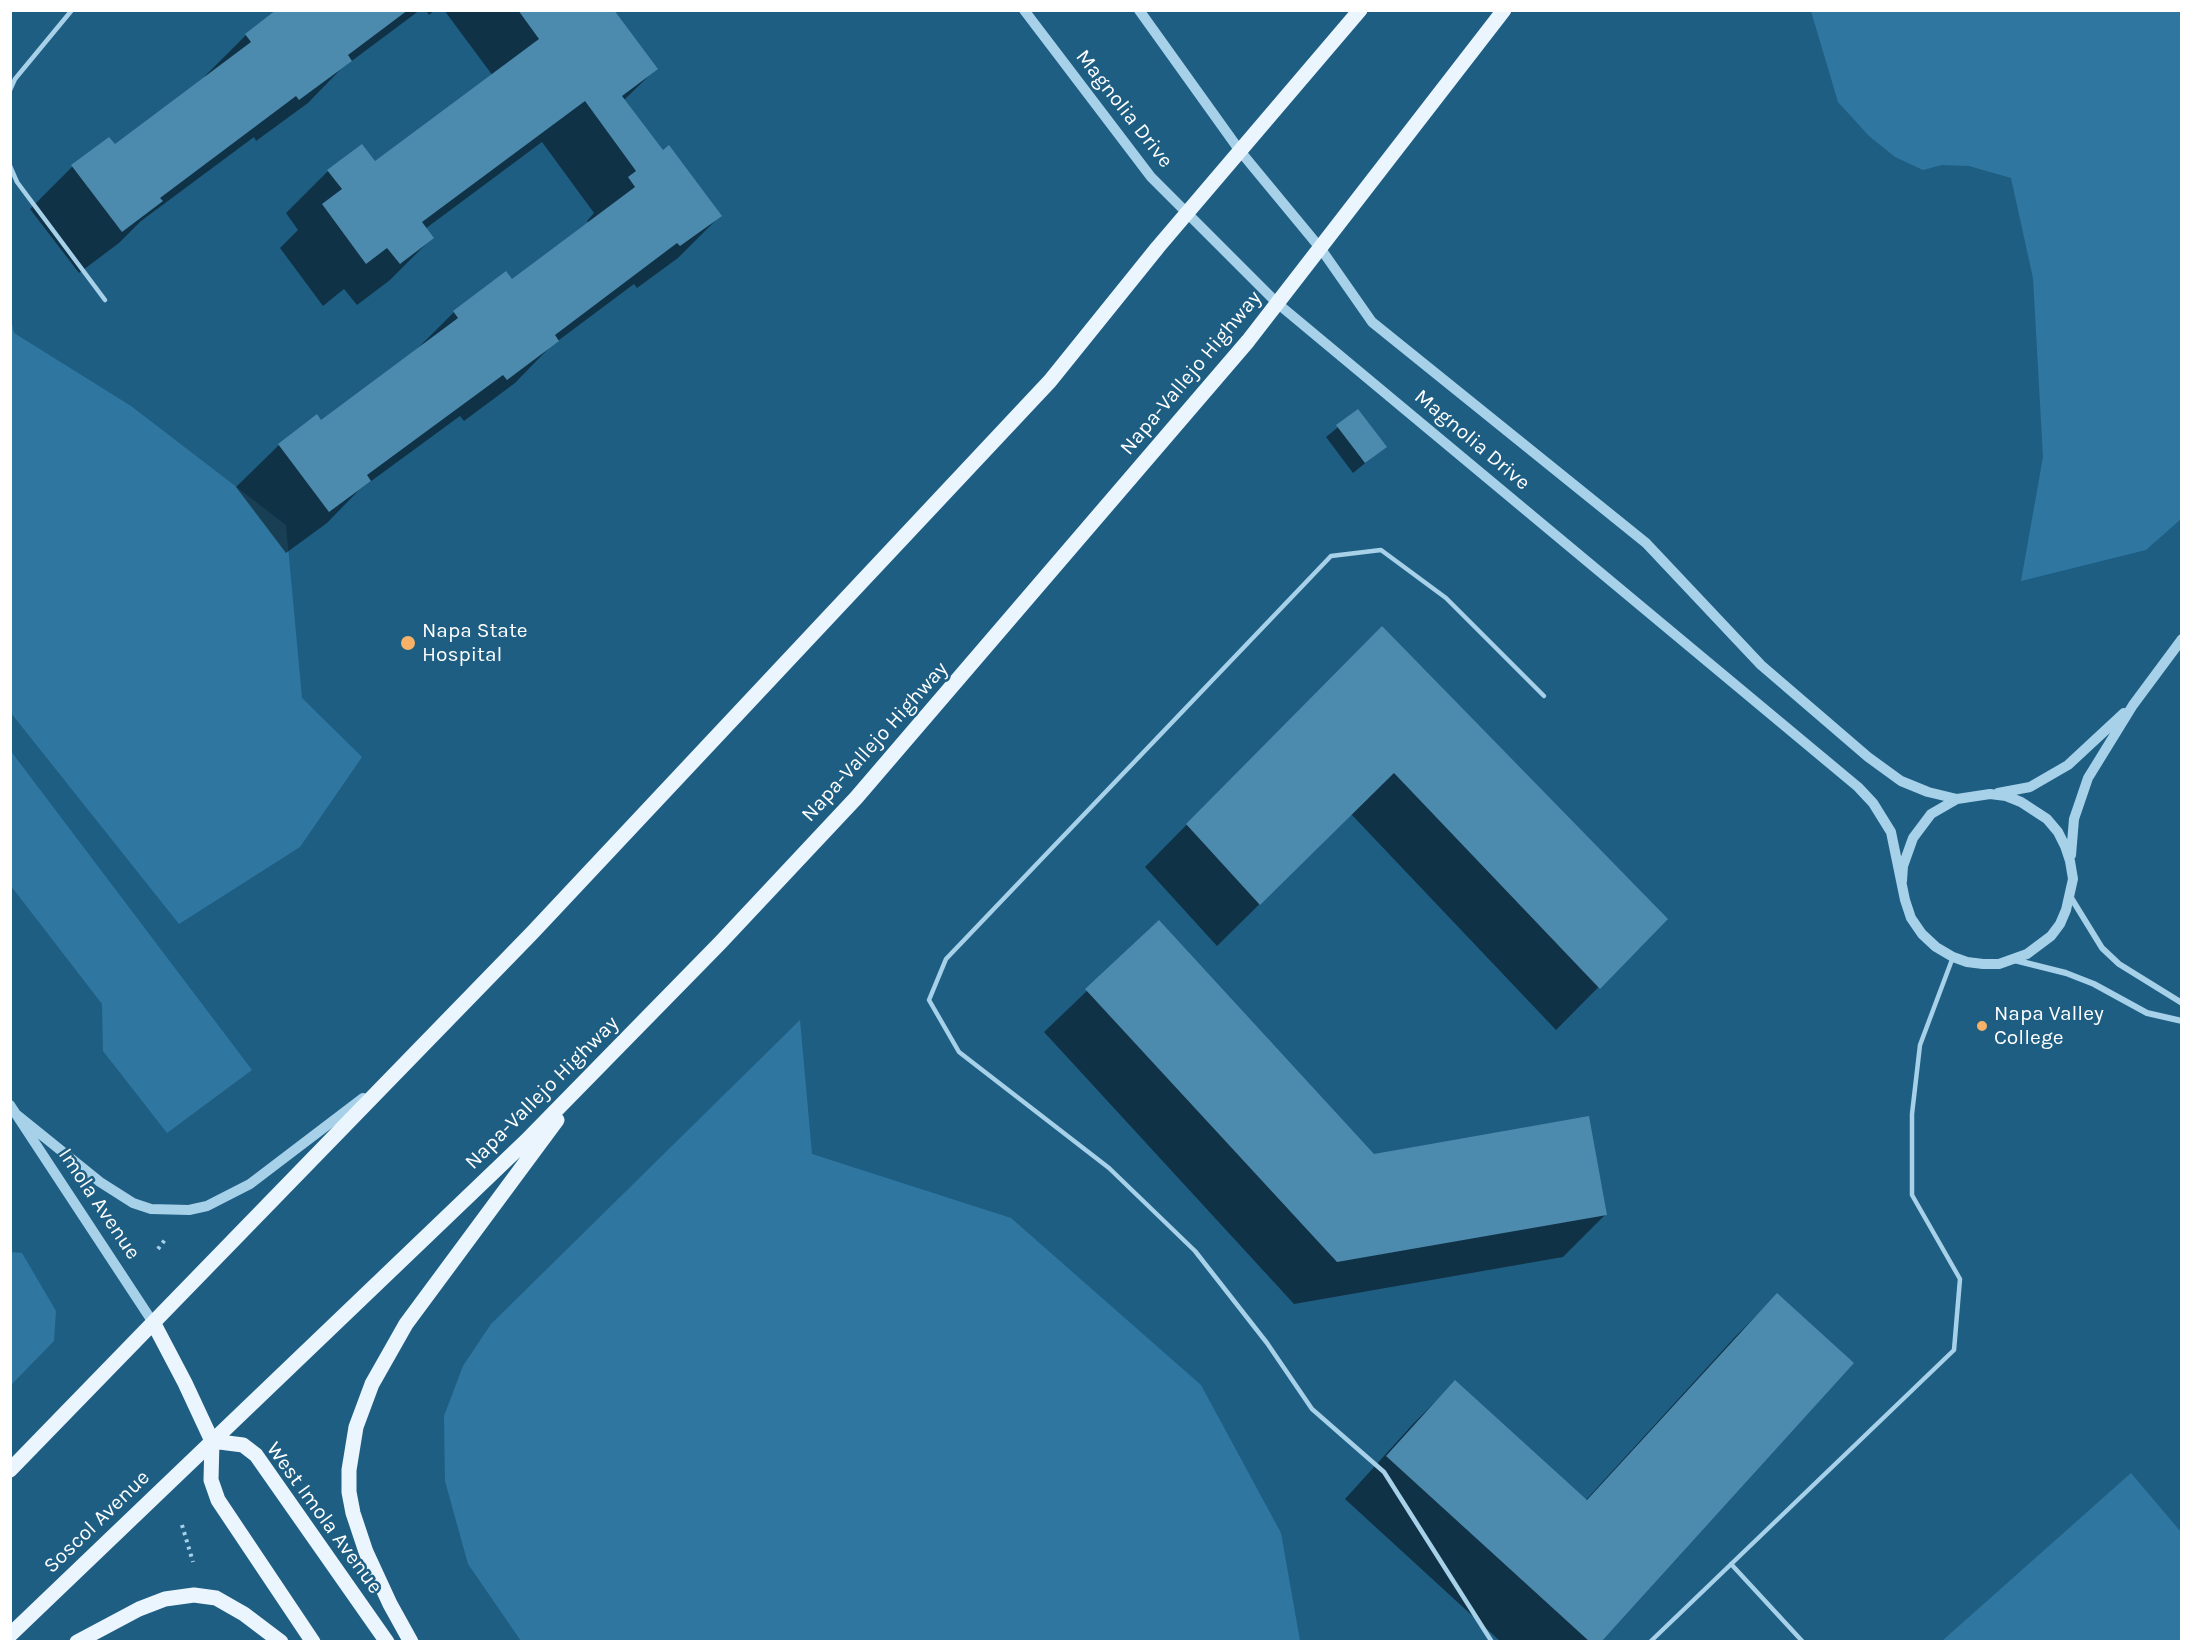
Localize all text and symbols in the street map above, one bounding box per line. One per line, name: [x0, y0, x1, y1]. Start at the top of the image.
street label: Magnolia Drive: [1070, 45, 1178, 173]
street label: Napa-Vallejo Highway: [1115, 286, 1267, 460]
street label: Magnolia Drive: [1409, 384, 1535, 496]
place label: Napa State Hospital: [422, 618, 528, 668]
marker: Napa State Hospital: [399, 634, 417, 652]
street label: Napa-Vallejo Highway: [796, 657, 954, 827]
place label: Napa Valley College: [1994, 1001, 2104, 1051]
street label: Napa-Vallejo Highway: [460, 1011, 624, 1175]
marker: Napa Valley College: [1975, 1019, 1989, 1033]
street label: Imola Avenue: [53, 1144, 145, 1264]
street label: West Imola Avenue: [261, 1437, 387, 1599]
street label: Soscol Avenue: [39, 1465, 155, 1579]

